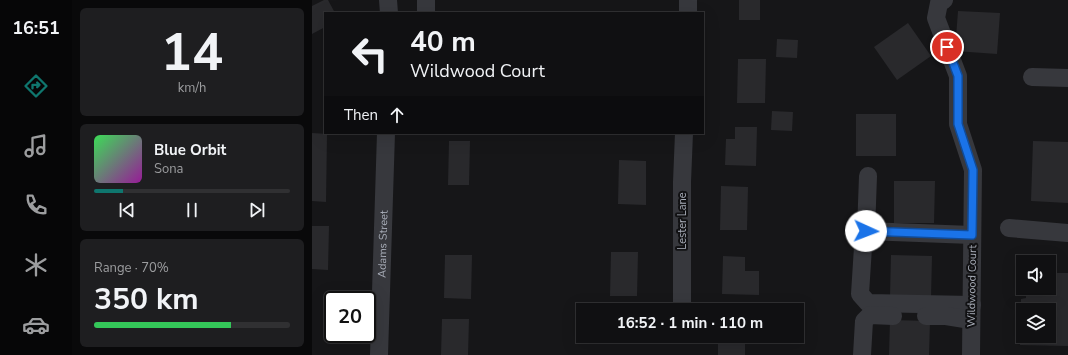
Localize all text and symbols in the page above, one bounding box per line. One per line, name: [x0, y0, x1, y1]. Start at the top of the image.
text: 16:51: [12, 16, 60, 40]
text: 14: [161, 17, 223, 88]
text: 40 m: [410, 23, 476, 61]
icon: left: [344, 28, 396, 80]
pin: [930, 30, 964, 64]
icon: arrive: [936, 36, 958, 58]
text: Wildwood Court: [410, 59, 545, 83]
icon: directions: [22, 72, 50, 100]
text: km/h: [178, 79, 206, 97]
icon: ahead: [386, 104, 408, 126]
text: Then: [344, 105, 378, 125]
icon: music: [22, 132, 50, 160]
text: Blue Orbit: [154, 140, 226, 160]
text: Sona: [154, 160, 184, 178]
icon: phone: [22, 191, 50, 219]
street label: Lester Lane: [675, 192, 690, 250]
icon: previous: [116, 199, 138, 221]
icon: pause: [181, 199, 203, 221]
icon: next: [246, 199, 268, 221]
street label: Adams Street: [374, 210, 391, 278]
position arrow: [845, 210, 887, 252]
street label: Wildwood Court: [964, 245, 980, 327]
icon: climate: [22, 251, 50, 279]
map controls: [1016, 255, 1056, 343]
button: sound: [1016, 255, 1056, 295]
text: Range · 70%: [94, 259, 169, 277]
text: 350 km: [94, 279, 199, 320]
speed limit sign: 20: [324, 291, 376, 343]
button: layers: [1016, 303, 1056, 343]
icon: car: [22, 311, 50, 339]
text: 16:52 · 1 min · 110 m: [617, 313, 763, 333]

